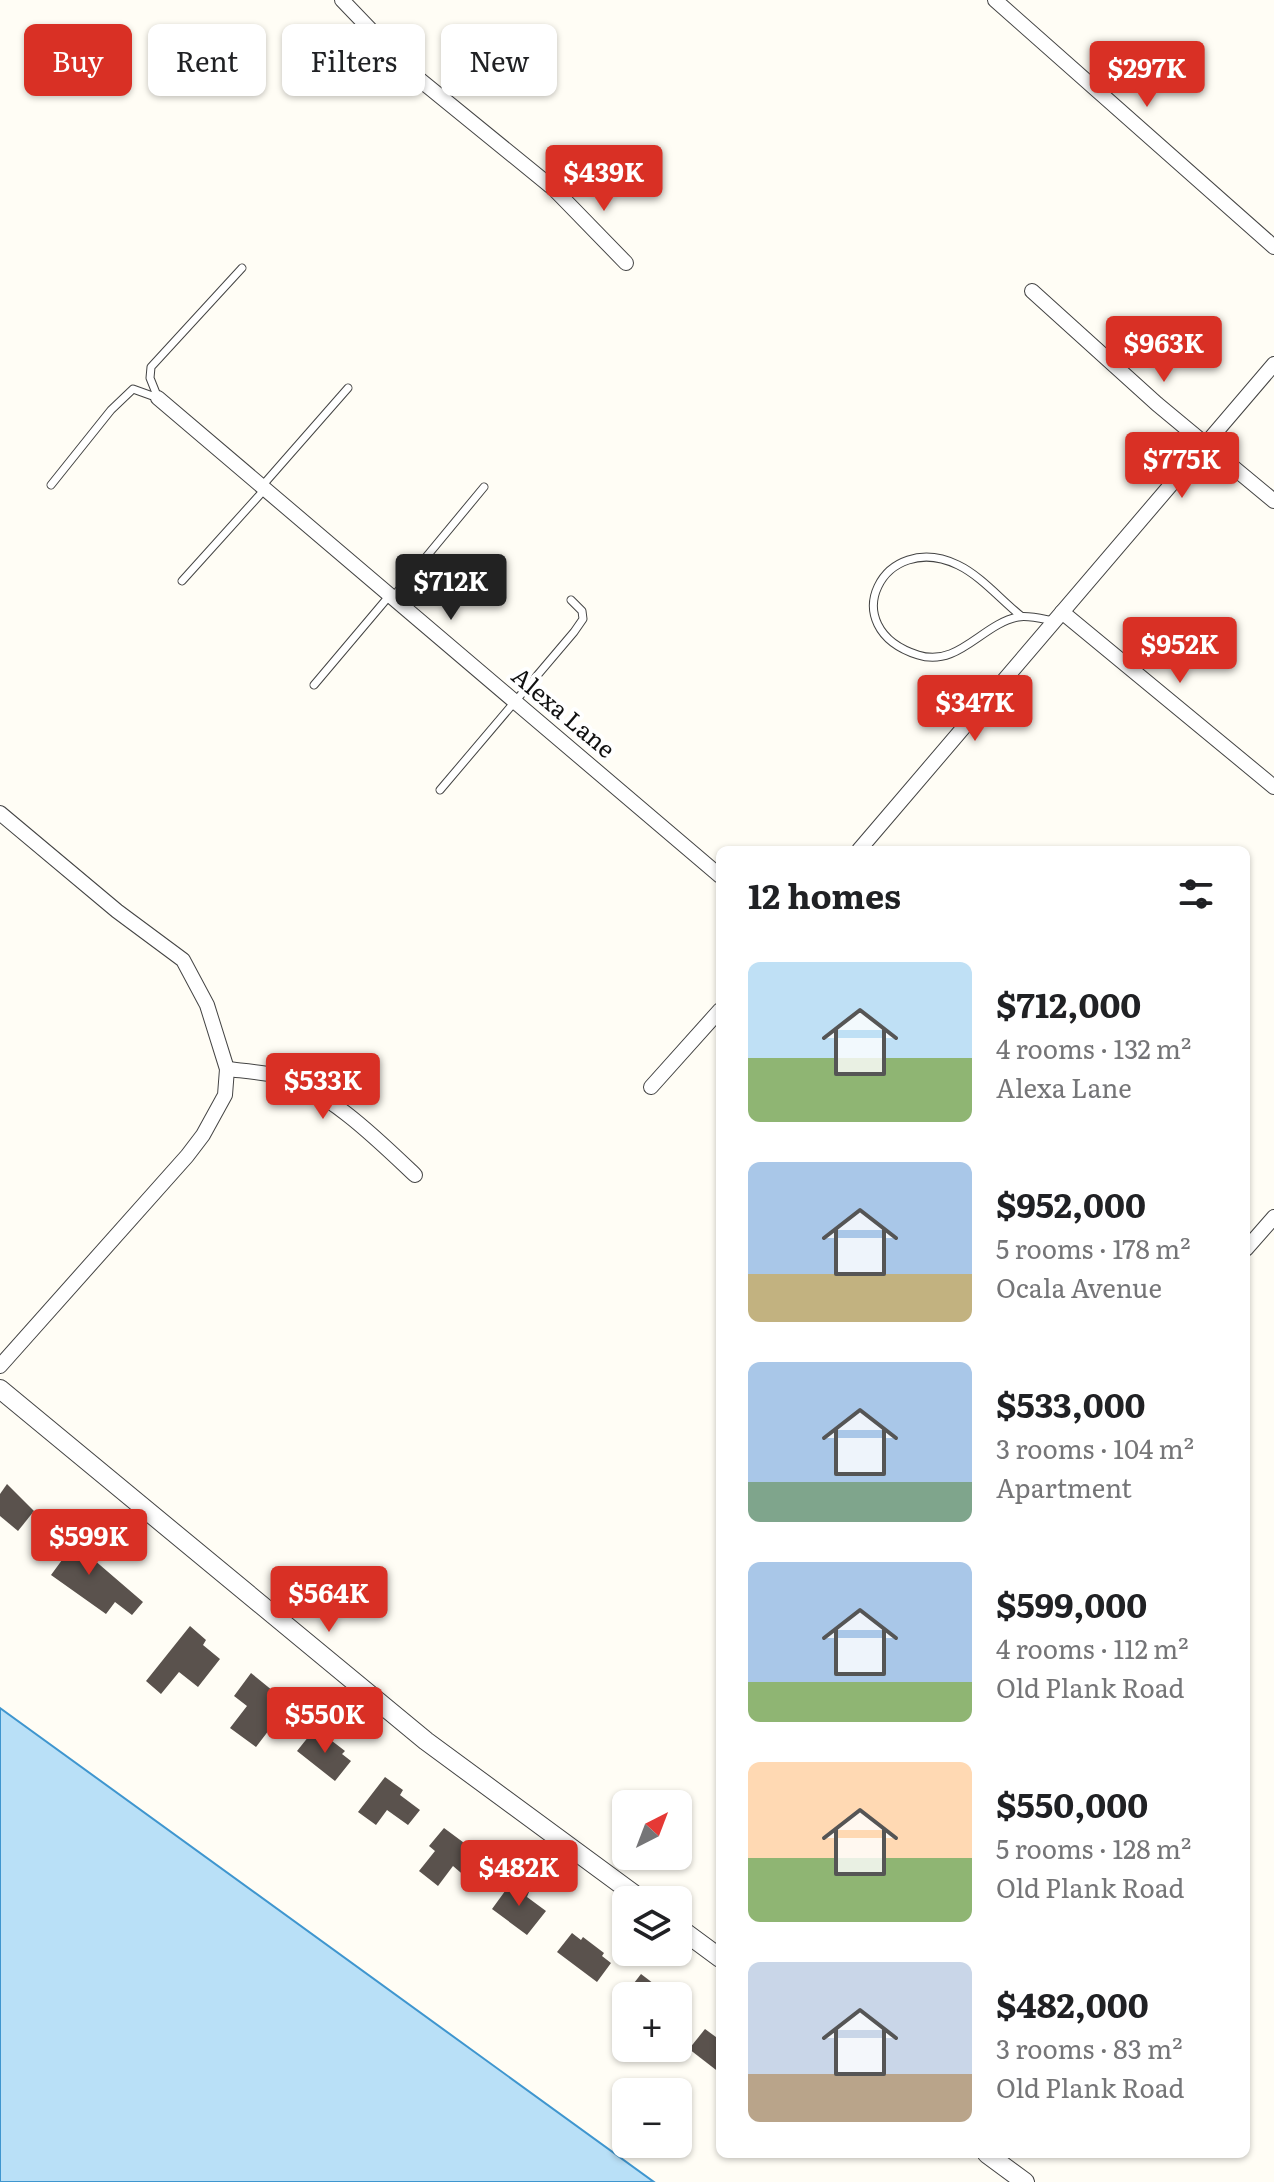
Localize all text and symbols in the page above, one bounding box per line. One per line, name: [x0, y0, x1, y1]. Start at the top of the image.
chip: Buy: [24, 24, 132, 96]
chip: Rent: [148, 24, 266, 96]
chip: Filters: [282, 24, 425, 96]
chip: New: [441, 24, 557, 96]
pin: $297K: [1091, 41, 1203, 109]
text: $297K: [1108, 47, 1186, 86]
pin: $439K: [548, 145, 660, 213]
text: $439K: [564, 151, 644, 190]
pin: $963K: [1108, 316, 1220, 384]
text: $963K: [1124, 322, 1204, 361]
pin: $775K: [1126, 432, 1238, 500]
text: $775K: [1143, 438, 1221, 477]
pin: $712K: [395, 554, 507, 622]
text: $712K: [414, 560, 488, 599]
pin: $952K: [1124, 617, 1236, 685]
text: $952K: [1141, 623, 1219, 662]
street label: Alexa Lane: [505, 657, 624, 765]
pin: $347K: [919, 675, 1031, 743]
text: $347K: [935, 681, 1015, 720]
text: 12 homes: [748, 869, 901, 919]
icon: filters: [1174, 872, 1218, 916]
text: $712,000: [996, 978, 1141, 1028]
icon: home: [812, 994, 908, 1090]
text: 4 rooms · 132 m²: [996, 1028, 1191, 1067]
pin: $533K: [267, 1053, 379, 1121]
text: $533K: [284, 1059, 362, 1098]
text: Alexa Lane: [996, 1067, 1132, 1106]
text: $952,000: [996, 1178, 1146, 1228]
icon: home: [812, 1194, 908, 1290]
text: 5 rooms · 178 m²: [996, 1228, 1190, 1267]
text: Ocala Avenue: [996, 1267, 1162, 1306]
text: $533,000: [996, 1378, 1146, 1428]
icon: home: [812, 1394, 908, 1490]
text: 3 rooms · 104 m²: [996, 1428, 1194, 1467]
text: Apartment: [996, 1467, 1132, 1506]
pin: $599K: [33, 1509, 145, 1577]
text: $599K: [49, 1515, 129, 1554]
pin: $564K: [273, 1566, 385, 1634]
text: $564K: [289, 1572, 369, 1611]
text: $599,000: [996, 1578, 1147, 1628]
icon: home: [812, 1594, 908, 1690]
text: 4 rooms · 112 m²: [996, 1628, 1189, 1667]
text: Old Plank Road: [996, 1667, 1185, 1706]
pin: $550K: [269, 1687, 381, 1755]
text: $550K: [285, 1693, 365, 1732]
text: $550,000: [996, 1778, 1148, 1828]
north arrow: [612, 1790, 692, 1870]
map controls: [612, 1790, 692, 2158]
icon: home: [812, 1794, 908, 1890]
text: 5 rooms · 128 m²: [996, 1828, 1191, 1867]
pin: $482K: [463, 1840, 575, 1908]
text: $482K: [479, 1846, 559, 1885]
text: Old Plank Road: [996, 1867, 1185, 1906]
button: layers: [612, 1886, 692, 1966]
text: $482,000: [996, 1978, 1149, 2028]
button: +: [612, 1982, 692, 2062]
icon: home: [812, 1994, 908, 2090]
text: 3 rooms · 83 m²: [996, 2028, 1182, 2067]
text: Old Plank Road: [996, 2067, 1185, 2106]
button: −: [612, 2078, 692, 2158]

